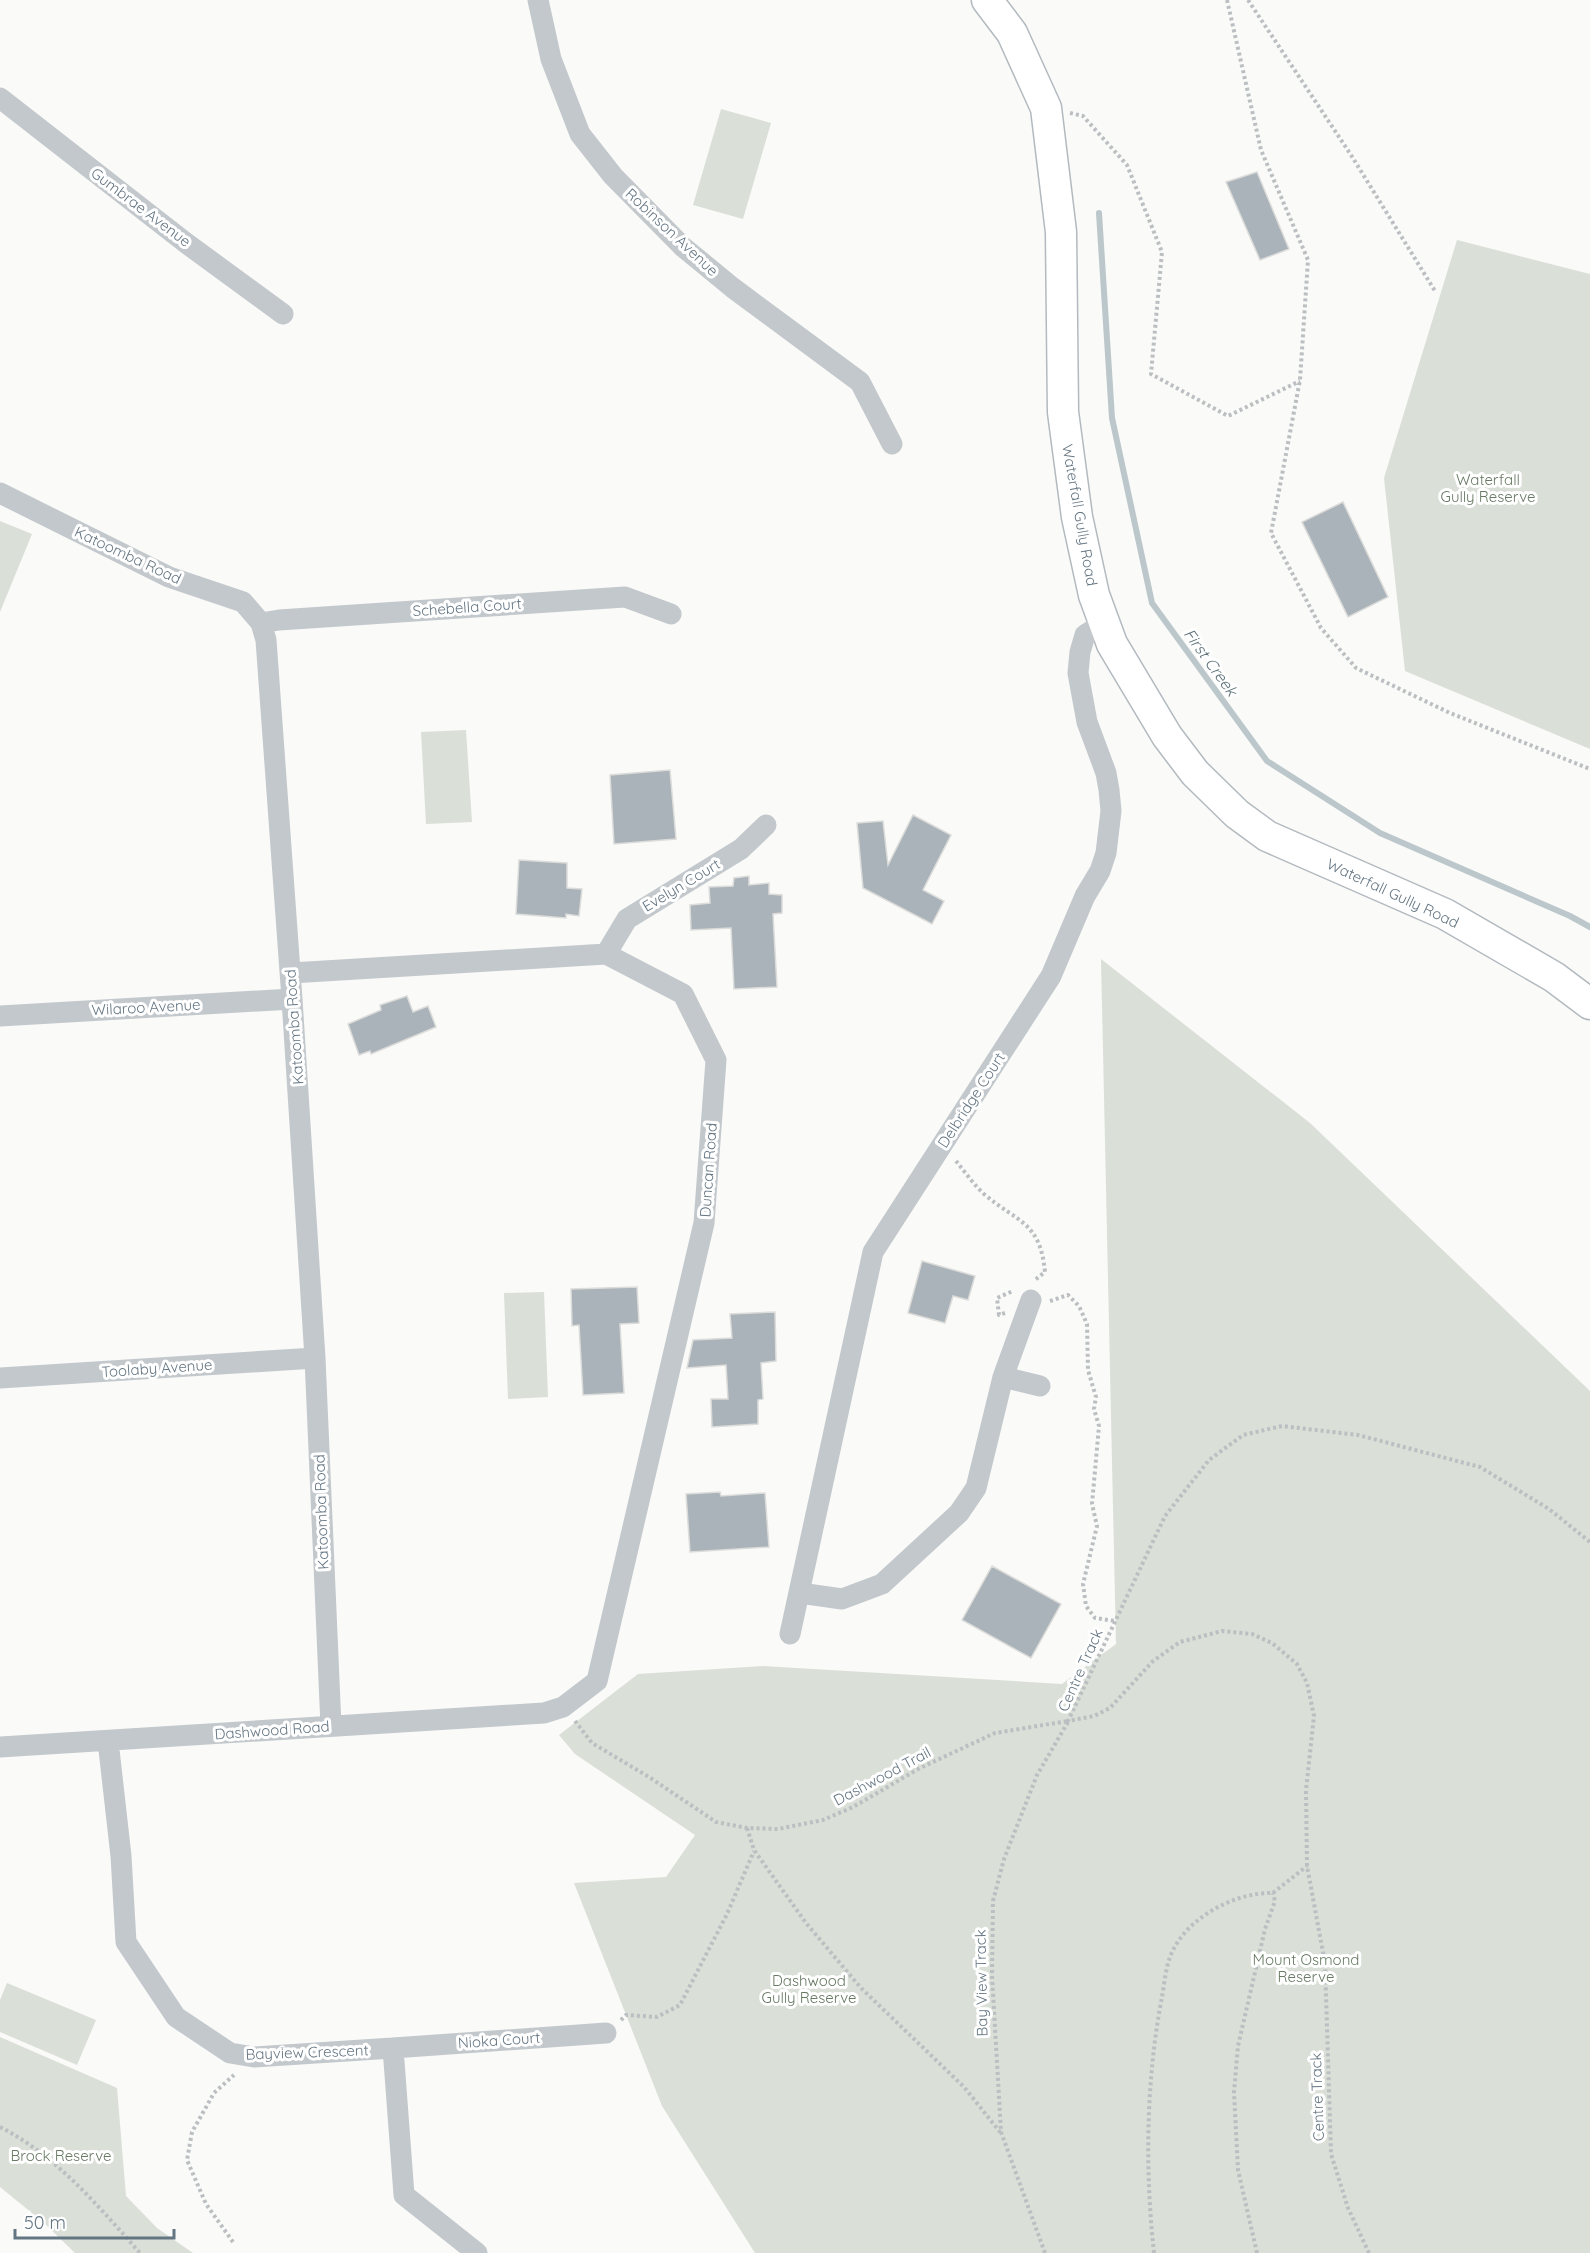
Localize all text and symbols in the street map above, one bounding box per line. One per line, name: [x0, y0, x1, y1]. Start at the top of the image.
street label: Gumbrae Avenue: [87, 163, 195, 251]
street label: Robinson Avenue: [622, 184, 722, 280]
street label: Waterfall Gully Road: [1058, 443, 1102, 587]
park label: Waterfall Gully Reserve: [1440, 470, 1536, 506]
street label: Katoomba Road: [72, 522, 184, 588]
street label: Schebella Court: [412, 594, 522, 620]
water label: First Creek: [1180, 624, 1243, 701]
street label: Evelyn Court: [639, 854, 723, 916]
street label: Waterfall Gully Road: [1324, 854, 1462, 932]
street label: Katoomba Road: [280, 969, 308, 1085]
street label: Wilaroo Avenue: [91, 995, 201, 1019]
street label: Delbridge Court: [933, 1049, 1009, 1151]
street label: Duncan Road: [695, 1122, 721, 1218]
street label: Toolaby Avenue: [101, 1355, 213, 1381]
street label: Katoomba Road: [309, 1454, 333, 1570]
street label: Centre Track: [1053, 1626, 1107, 1714]
street label: Dashwood Road: [214, 1717, 330, 1743]
street label: Dashwood Trail: [830, 1742, 934, 1810]
street label: Bay View Track: [971, 1929, 991, 2037]
park label: Mount Osmond Reserve: [1253, 1950, 1359, 1986]
park label: Dashwood Gully Reserve: [761, 1971, 857, 2007]
street label: Nioka Court: [457, 2028, 541, 2052]
street label: Bayview Crescent: [245, 2040, 369, 2064]
street label: Centre Track: [1306, 2052, 1328, 2142]
park label: Brock Reserve: [11, 2146, 111, 2165]
scale bar: [15, 2202, 174, 2240]
text: 50 m: [24, 2211, 66, 2234]

